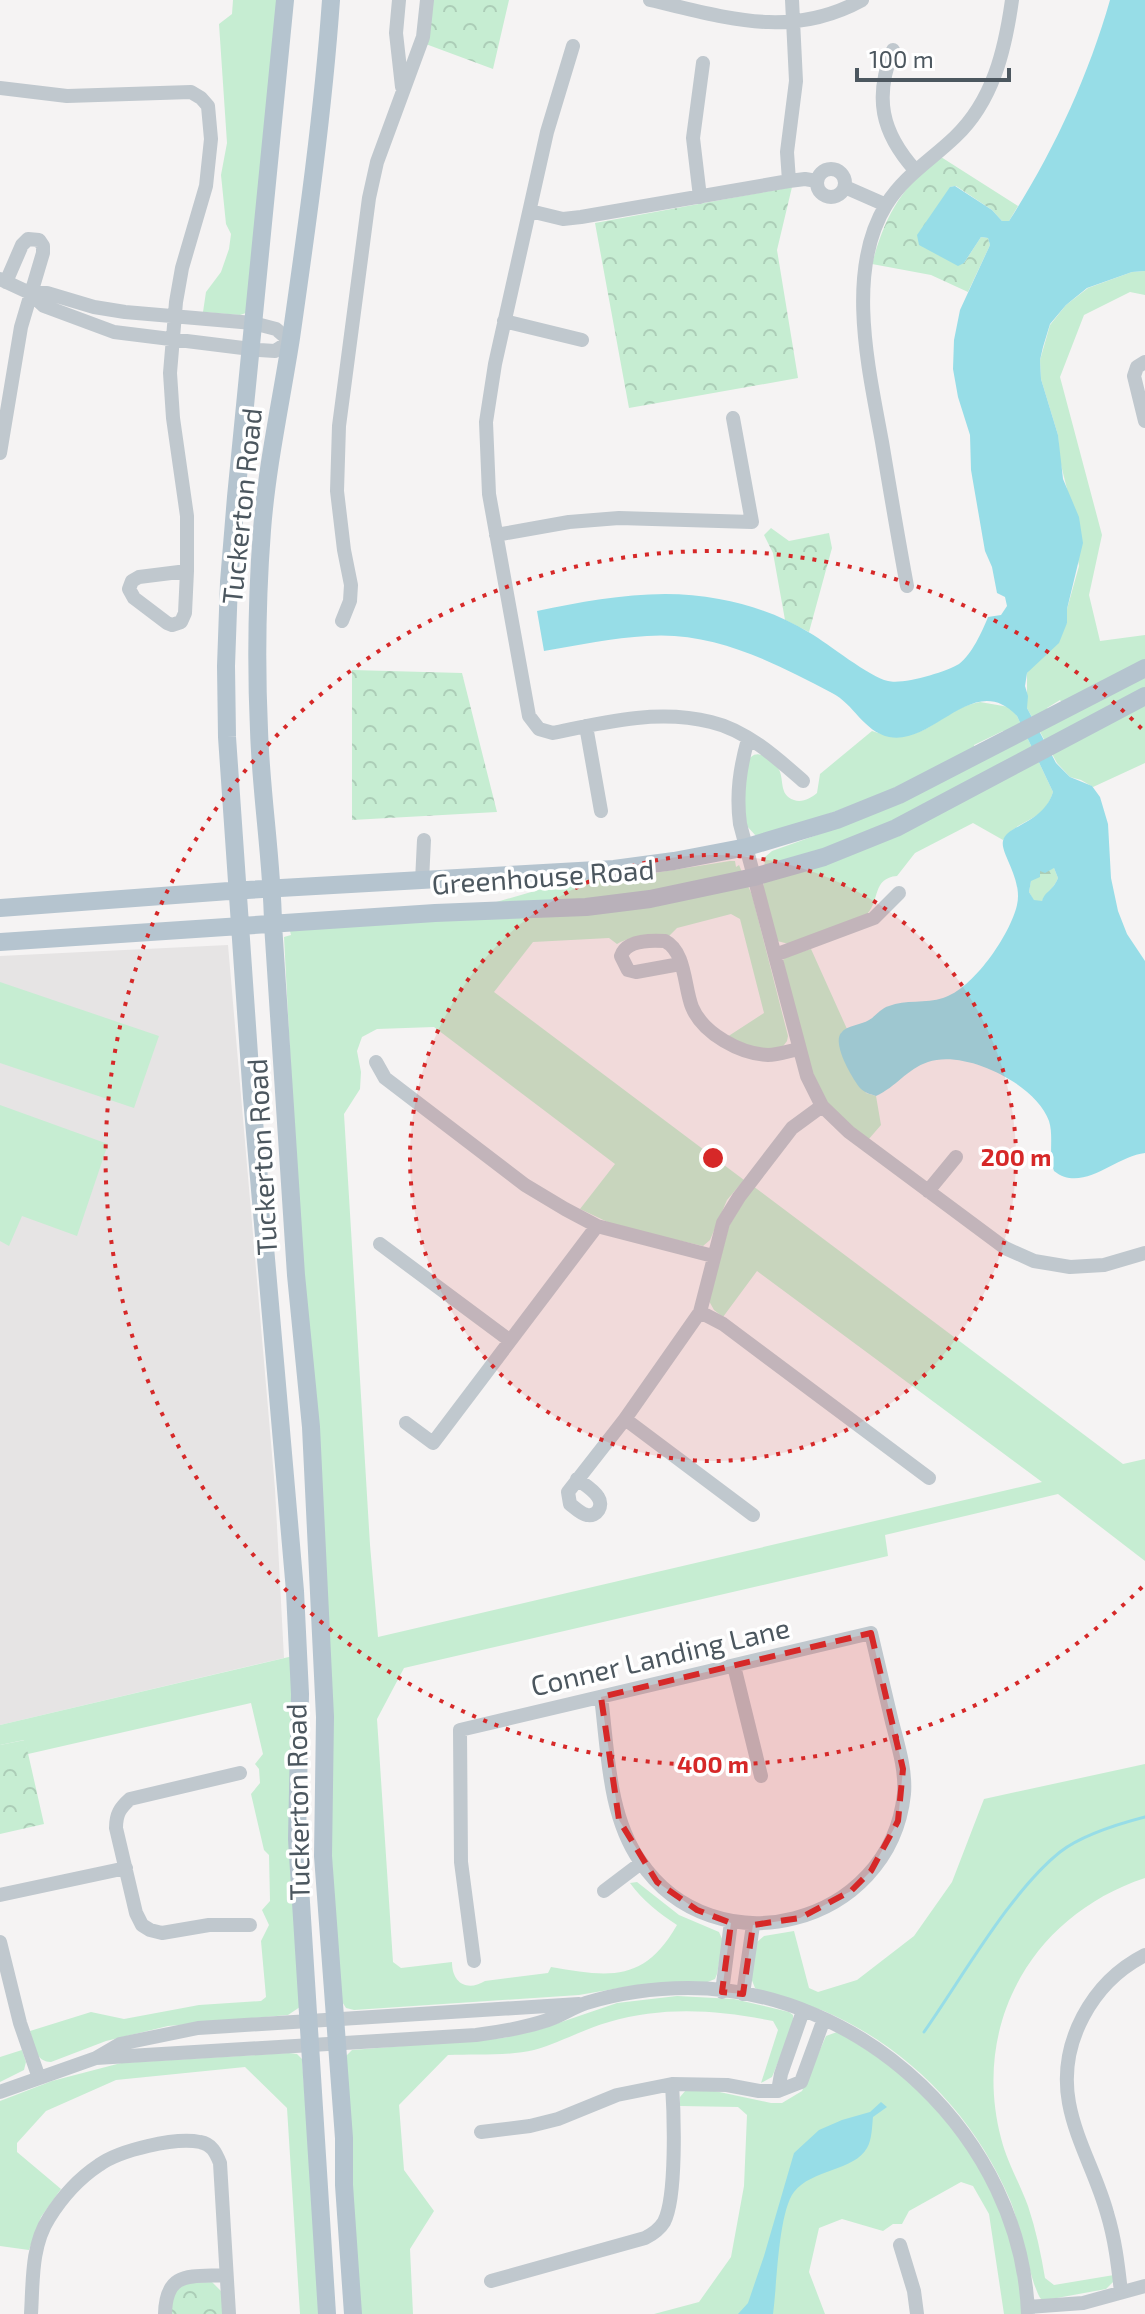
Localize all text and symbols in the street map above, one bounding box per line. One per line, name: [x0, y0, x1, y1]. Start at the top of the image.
scale bar: [857, 32, 1009, 82]
text: 100 m: [869, 44, 934, 73]
street label: Tuckerton Road: [214, 406, 268, 606]
street label: Greenhouse Road: [431, 851, 655, 901]
street label: Tuckerton Road: [239, 1058, 283, 1256]
text: 200 m: [981, 1142, 1051, 1171]
centre of rings: [699, 1144, 727, 1172]
street label: Conner Landing Lane: [527, 1610, 793, 1702]
street label: Tuckerton Road: [278, 1703, 316, 1901]
text: 400 m: [677, 1749, 749, 1778]

